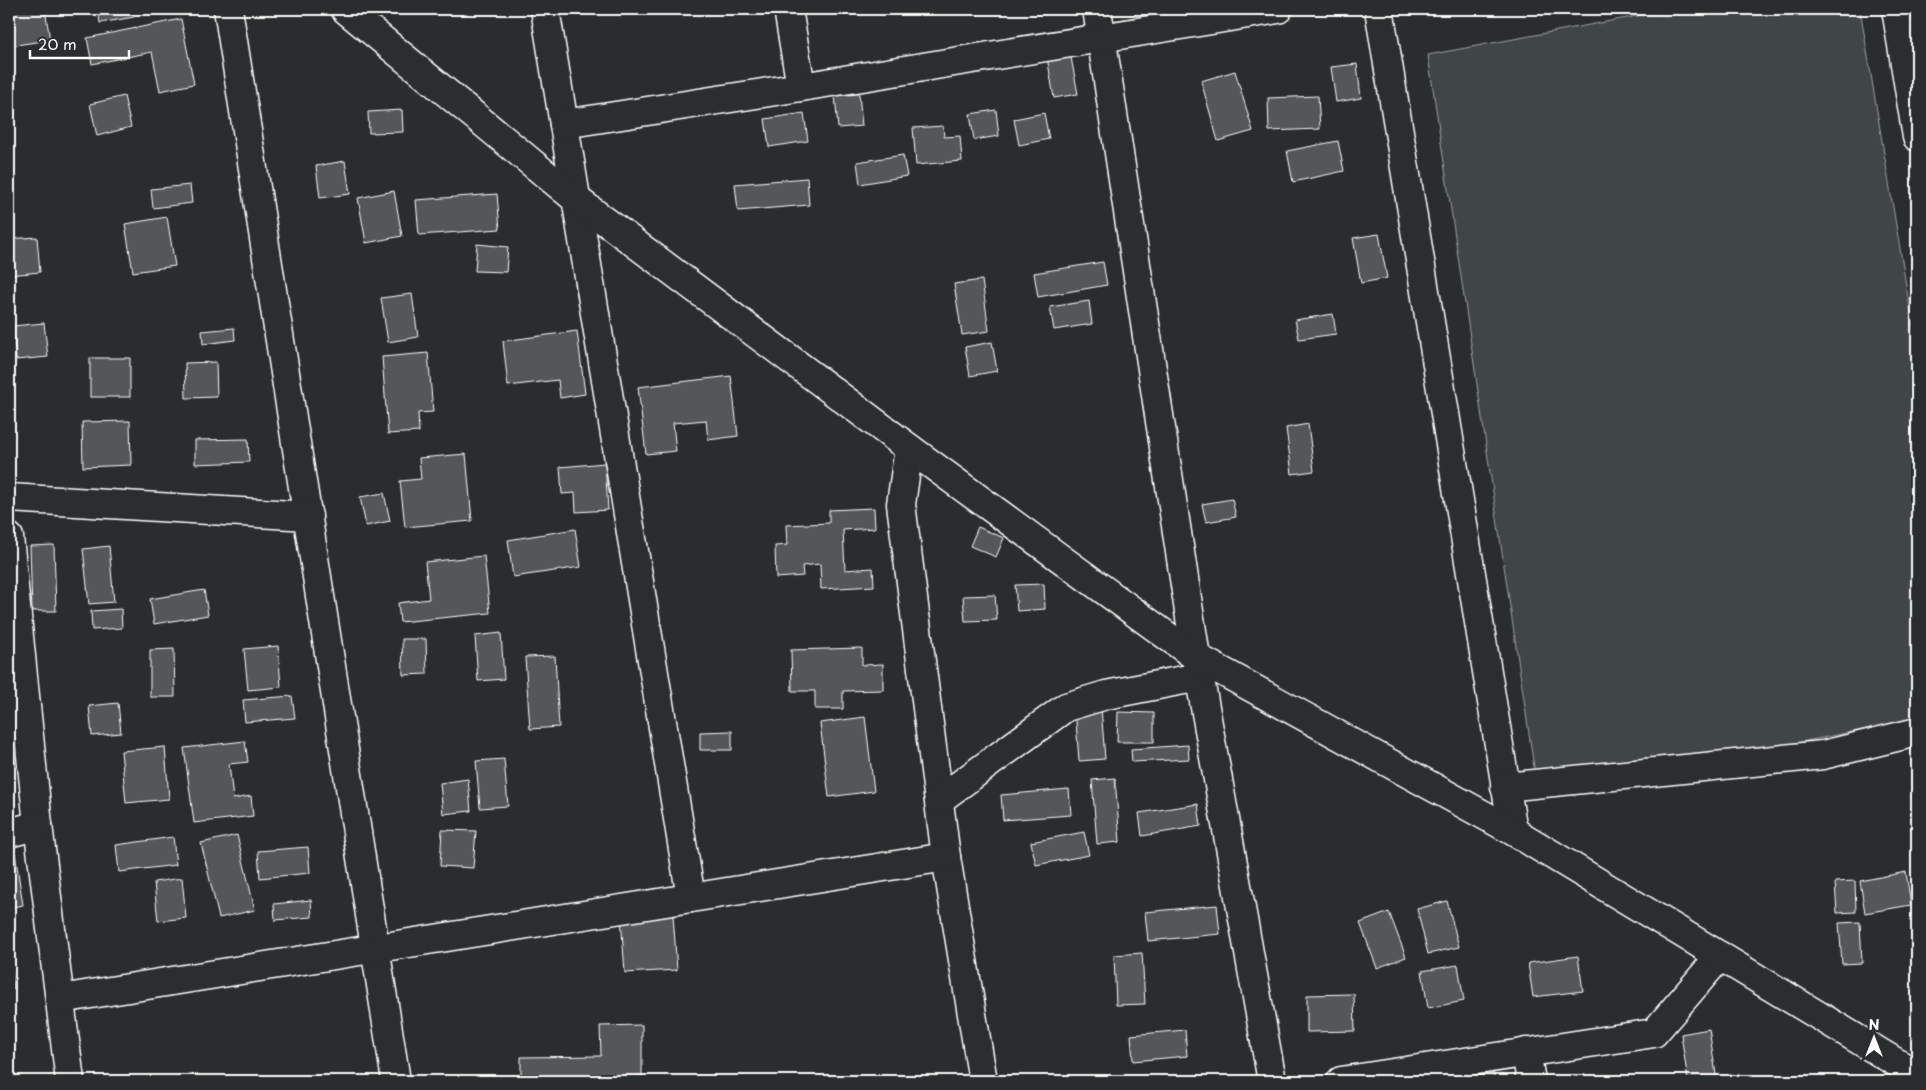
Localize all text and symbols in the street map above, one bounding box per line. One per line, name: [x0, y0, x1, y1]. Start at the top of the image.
scale bar: [30, 28, 129, 60]
text: 20 m: [38, 32, 77, 55]
north arrow: [1848, 1012, 1898, 1062]
text: N: [1868, 1014, 1880, 1035]

